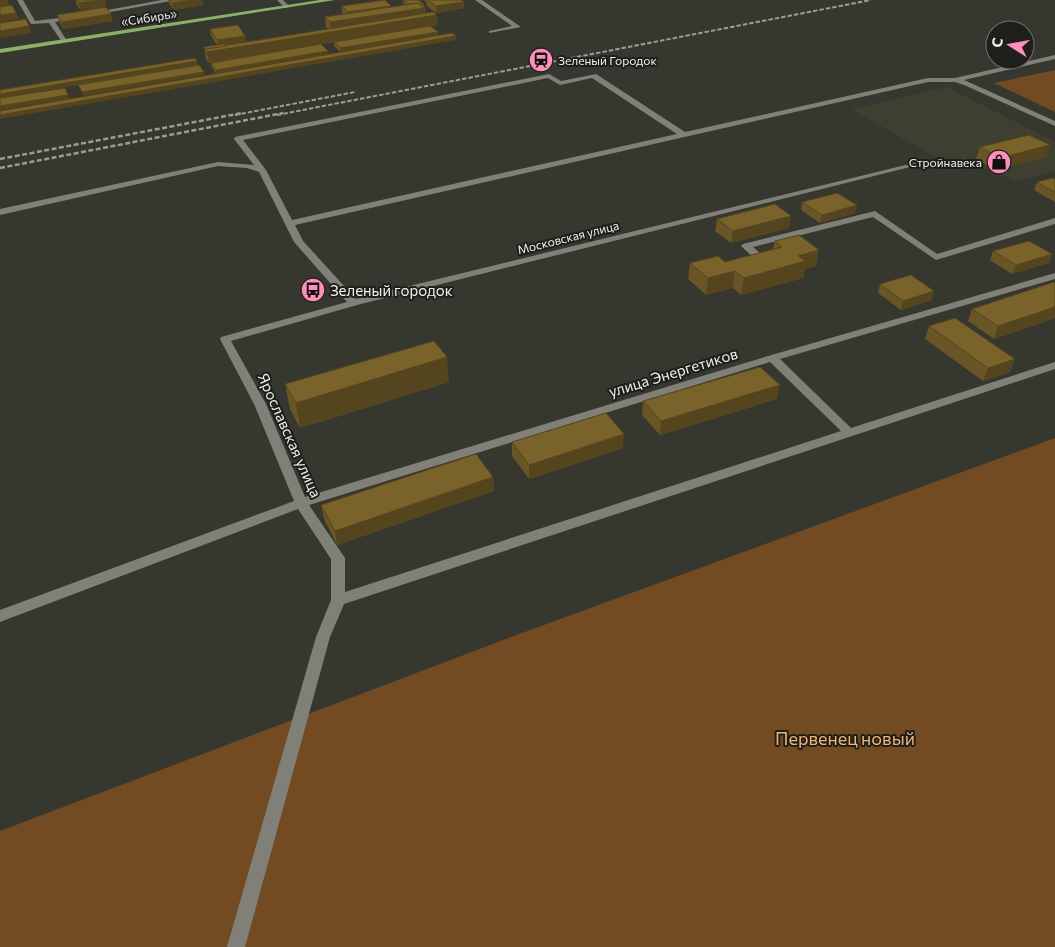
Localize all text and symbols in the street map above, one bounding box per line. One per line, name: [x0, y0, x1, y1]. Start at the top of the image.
street label: «Сибирь»: [120, 6, 178, 28]
north arrow: [985, 20, 1035, 70]
text: С: [987, 36, 1006, 49]
station icon: Зеленый Городок: [528, 47, 554, 73]
place label: Зеленый Городок: [558, 53, 658, 67]
shop icon: Стройнавека: [986, 149, 1012, 175]
place label: Стройнавека: [909, 155, 982, 169]
street label: Московская улица: [516, 218, 620, 256]
bus stop icon: Зеленый городок: [300, 277, 326, 303]
place label: Зеленый городок: [330, 281, 453, 299]
street label: улица Энергетиков: [606, 344, 740, 400]
street label: Ярославская улица: [254, 370, 326, 500]
park label: Первенец новый: [775, 727, 915, 749]

